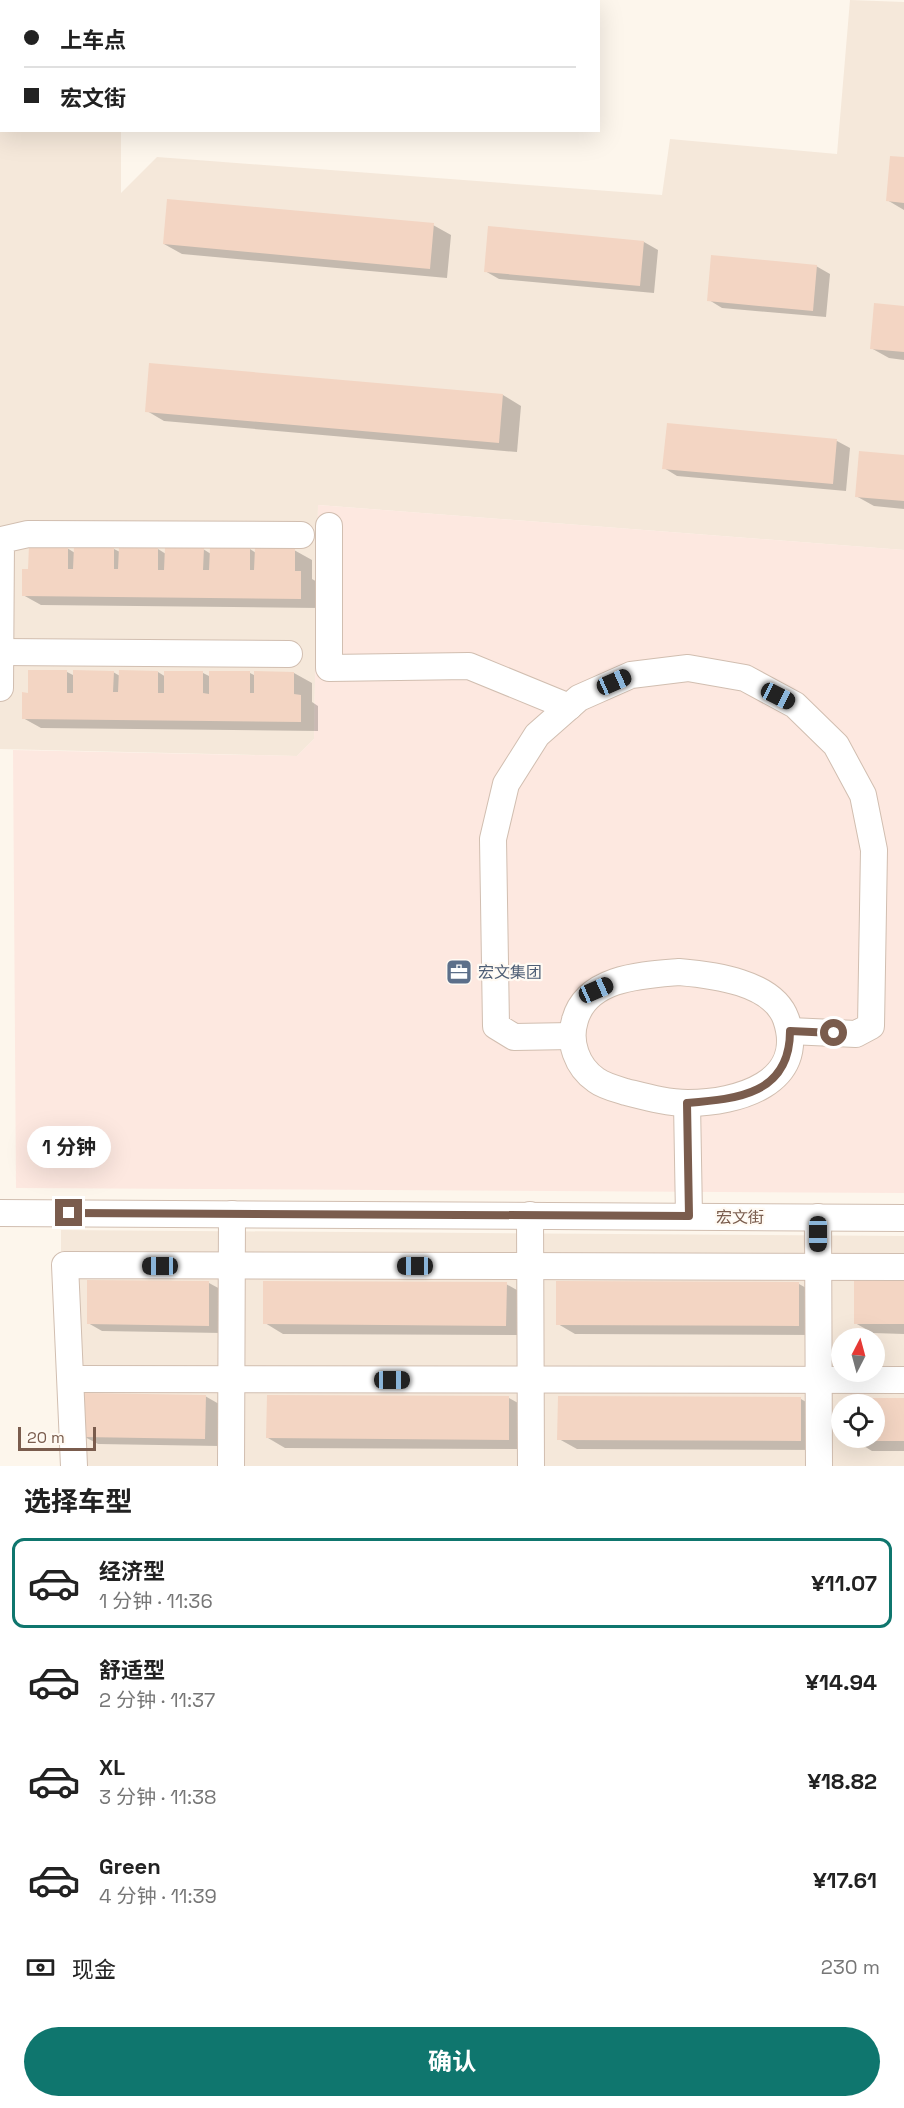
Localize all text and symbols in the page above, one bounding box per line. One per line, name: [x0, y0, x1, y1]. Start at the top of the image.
text: 上车点: [60, 26, 126, 54]
text: 宏文街: [60, 84, 126, 112]
car: [594, 666, 634, 698]
car: [758, 680, 798, 712]
office icon: 宏文集团: [444, 957, 474, 987]
place label: 宏文集团: [478, 962, 542, 983]
car: [576, 974, 616, 1006]
route start: [820, 1019, 847, 1046]
callout: 1 分钟: [27, 1126, 111, 1168]
text: 1 分钟: [42, 1134, 96, 1160]
route end: [55, 1199, 82, 1226]
street label: 宏文街: [716, 1207, 764, 1228]
car: [809, 1216, 827, 1252]
car: [142, 1257, 178, 1275]
car: [397, 1257, 433, 1275]
north arrow: [831, 1328, 885, 1382]
map controls: [831, 1328, 885, 1448]
car: [374, 1371, 410, 1389]
button: locate: [831, 1394, 885, 1448]
scale bar: [18, 1424, 96, 1452]
text: 20 m: [27, 1427, 65, 1448]
text: 选择车型: [24, 1484, 132, 1519]
icon: car: [27, 1556, 81, 1610]
text: 经济型: [99, 1557, 165, 1585]
text: ¥11.07: [811, 1569, 877, 1597]
text: 1 分钟 · 11:36: [99, 1588, 213, 1614]
icon: car: [27, 1655, 81, 1709]
text: 舒适型: [99, 1656, 165, 1684]
text: ¥14.94: [805, 1668, 877, 1696]
text: 2 分钟 · 11:37: [99, 1687, 215, 1713]
text: XL: [99, 1753, 125, 1781]
icon: car: [27, 1754, 81, 1808]
text: ¥18.82: [807, 1767, 877, 1795]
text: 3 分钟 · 11:38: [99, 1784, 217, 1810]
text: Green: [99, 1852, 161, 1880]
icon: car: [27, 1853, 81, 1907]
text: ¥17.61: [813, 1866, 877, 1894]
text: 4 分钟 · 11:39: [99, 1883, 217, 1909]
icon: cash: [24, 1951, 57, 1984]
text: 230 m: [821, 1954, 880, 1980]
text: 现金: [72, 1955, 116, 1983]
button: 确认: [24, 2027, 880, 2096]

